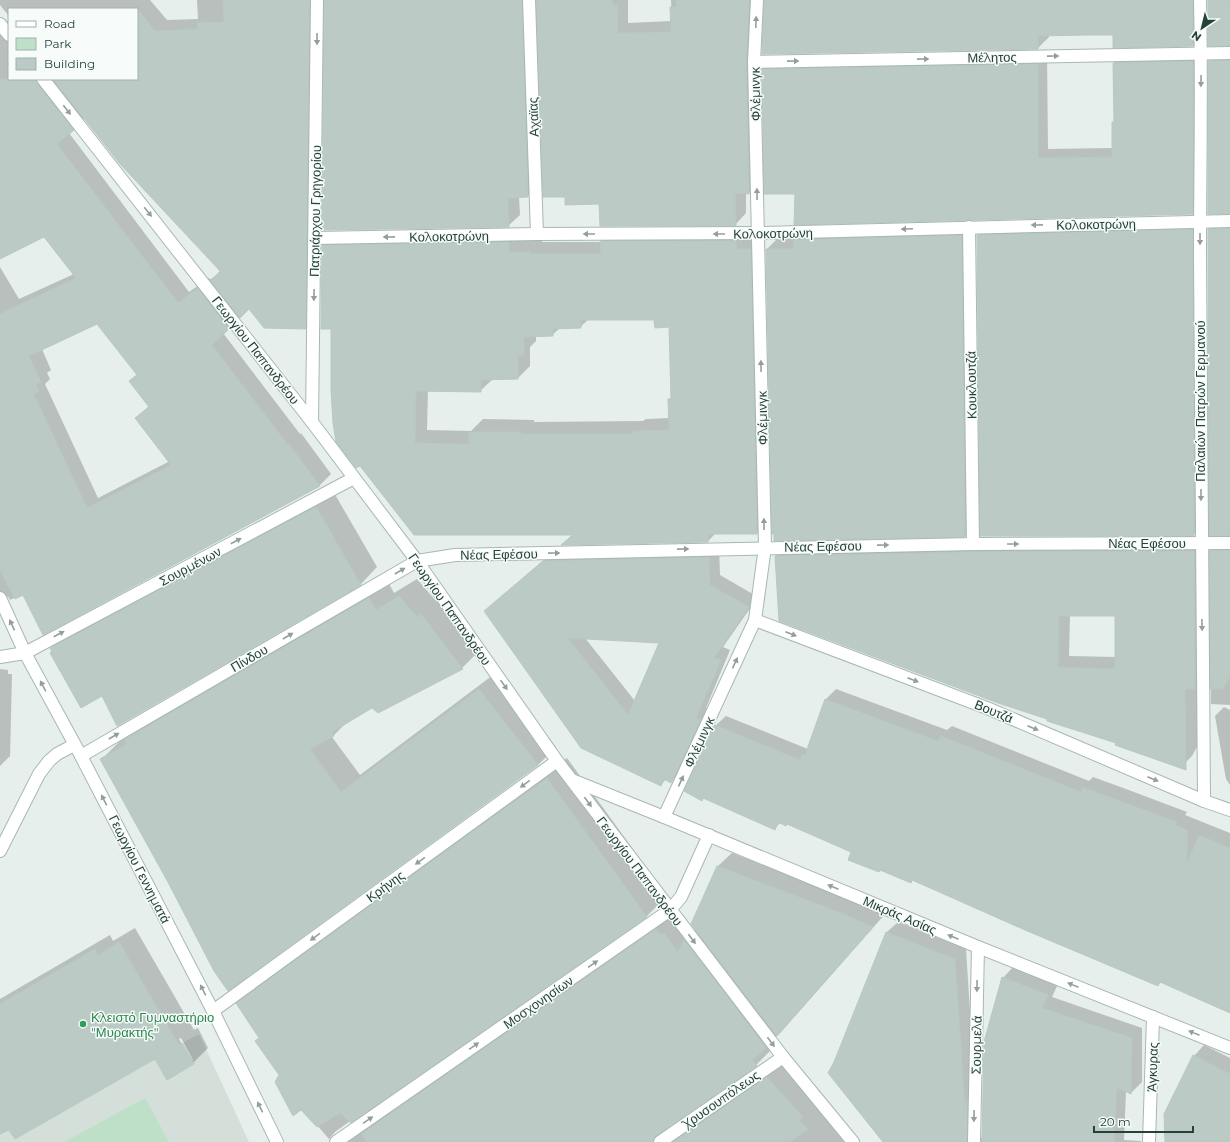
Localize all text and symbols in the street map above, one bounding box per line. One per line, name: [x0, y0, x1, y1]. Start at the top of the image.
legend: [8, 8, 138, 80]
north arrow: [1182, 8, 1222, 48]
one-way arrow: [753, 15, 759, 28]
text: Road: [44, 16, 75, 31]
text: N: [1189, 28, 1204, 44]
one-way arrow: [314, 33, 320, 46]
text: Park: [44, 36, 72, 51]
street label: Μέλητος: [967, 49, 1017, 65]
one-way arrow: [1047, 53, 1060, 59]
text: Building: [44, 56, 95, 71]
one-way arrow: [917, 56, 930, 62]
one-way arrow: [787, 58, 799, 65]
street label: Φλέμινγκ: [747, 66, 763, 121]
one-way arrow: [1198, 75, 1204, 88]
street label: Αχαϊας: [524, 97, 542, 137]
one-way arrow: [63, 104, 72, 115]
street label: Πατριάρχου Γρηγορίου: [306, 145, 324, 277]
one-way arrow: [754, 187, 760, 200]
one-way arrow: [143, 207, 152, 218]
street label: Κολοκοτρώνη: [1056, 215, 1136, 233]
one-way arrow: [1030, 222, 1043, 228]
street label: Κολοκοτρώνη: [733, 224, 813, 242]
one-way arrow: [900, 226, 913, 232]
street label: Κολοκοτρώνη: [409, 227, 489, 245]
one-way arrow: [582, 231, 595, 237]
one-way arrow: [712, 231, 725, 237]
one-way arrow: [1197, 233, 1203, 246]
one-way arrow: [382, 234, 395, 240]
one-way arrow: [311, 289, 317, 302]
street label: Γεωργίου Παπανδρέου: [209, 293, 303, 407]
street label: Παλαιών Πατρών Γερμανού: [1192, 320, 1208, 482]
street label: Κουκλουτζά: [962, 350, 980, 419]
one-way arrow: [757, 360, 764, 372]
street label: Φλέμινγκ: [754, 390, 770, 445]
one-way arrow: [1198, 489, 1204, 502]
one-way arrow: [761, 517, 767, 530]
street label: Νέας Εφέσου: [1108, 535, 1186, 551]
street label: Νέας Εφέσου: [784, 537, 862, 555]
one-way arrow: [230, 538, 242, 544]
one-way arrow: [1007, 541, 1020, 547]
one-way arrow: [877, 542, 890, 548]
street label: Σουρμένων: [156, 543, 224, 589]
street label: Νέας Εφέσου: [460, 545, 538, 563]
one-way arrow: [677, 546, 689, 553]
one-way arrow: [548, 549, 560, 556]
street label: Γεωργίου Παπανδρέου: [405, 550, 495, 668]
one-way arrow: [394, 568, 406, 575]
one-way arrow: [1199, 619, 1205, 632]
one-way arrow: [9, 620, 15, 631]
one-way arrow: [54, 631, 65, 638]
one-way arrow: [785, 631, 797, 637]
one-way arrow: [282, 633, 293, 640]
street label: Πίνδου: [228, 641, 270, 675]
one-way arrow: [732, 657, 738, 669]
one-way arrow: [907, 677, 919, 683]
one-way arrow: [39, 680, 46, 691]
one-way arrow: [500, 680, 508, 690]
street label: Βουτζά: [972, 696, 1016, 726]
street label: Φλέμινγκ: [680, 714, 718, 770]
one-way arrow: [1028, 725, 1039, 731]
one-way arrow: [108, 733, 120, 740]
one-way arrow: [678, 775, 684, 787]
one-way arrow: [1147, 776, 1158, 782]
one-way arrow: [520, 780, 531, 788]
one-way arrow: [101, 795, 107, 806]
one-way arrow: [583, 796, 592, 807]
street label: Γεωργίου Γεννηματά: [106, 812, 174, 926]
street label: Γεωργίου Παπανδρέου: [594, 813, 686, 929]
one-way arrow: [415, 856, 425, 864]
street label: Κρήνης: [363, 867, 407, 905]
one-way arrow: [826, 883, 838, 889]
street label: Μικράς Ασίας: [861, 892, 939, 938]
one-way arrow: [310, 933, 320, 941]
one-way arrow: [688, 933, 696, 944]
one-way arrow: [946, 933, 958, 939]
one-way arrow: [588, 960, 598, 968]
street label: Μοσχονησίων: [500, 972, 576, 1032]
one-way arrow: [974, 980, 980, 993]
one-way arrow: [1068, 982, 1079, 988]
one-way arrow: [199, 984, 206, 996]
place label: Κλειστό Γυμναστήριο "Μυρακτής": [91, 1009, 214, 1040]
street label: Σουρμελά: [967, 1015, 985, 1075]
marker: Κλειστό Γυμναστήριο "Μυρακτής": [78, 1019, 88, 1029]
one-way arrow: [1187, 1030, 1199, 1036]
one-way arrow: [767, 1036, 775, 1047]
one-way arrow: [469, 1042, 480, 1050]
street label: Άγκυρας: [1143, 1042, 1161, 1092]
street label: Χρυσουπόλεως: [678, 1067, 762, 1133]
one-way arrow: [257, 1101, 263, 1113]
scale bar: [1094, 1108, 1193, 1134]
one-way arrow: [971, 1110, 977, 1123]
text: 20 m: [1100, 1114, 1131, 1129]
one-way arrow: [362, 1116, 373, 1124]

